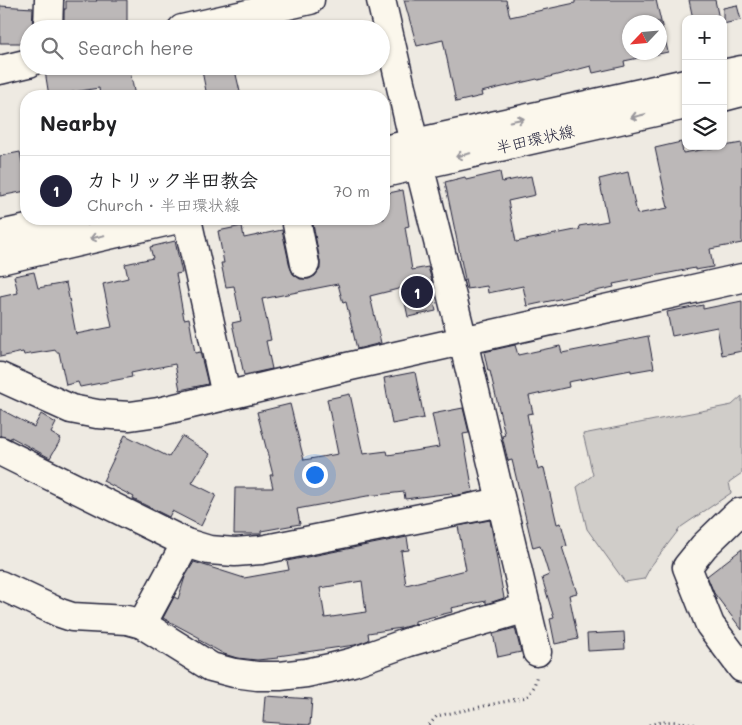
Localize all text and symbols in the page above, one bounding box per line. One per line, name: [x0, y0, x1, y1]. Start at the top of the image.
north arrow: [622, 15, 667, 60]
map controls: [682, 15, 727, 150]
button: +: [682, 15, 727, 60]
search box: [20, 20, 390, 75]
icon: search: [38, 34, 66, 62]
text: Search here: [78, 35, 194, 60]
button: −: [682, 60, 727, 105]
button: layers: [682, 105, 727, 150]
text: Nearby: [40, 109, 117, 136]
one-way arrow: [631, 112, 647, 121]
one-way arrow: [508, 115, 524, 124]
street label: 半田環状線: [494, 119, 576, 158]
one-way arrow: [455, 151, 471, 160]
text: カトリック半田教会: [87, 167, 258, 192]
text: 1: [52, 180, 60, 201]
text: 70 m: [333, 180, 370, 201]
text: Church · 半田環状線: [87, 194, 240, 215]
one-way arrow: [89, 233, 105, 243]
pin: 1: [401, 273, 433, 311]
your location: [302, 462, 328, 488]

